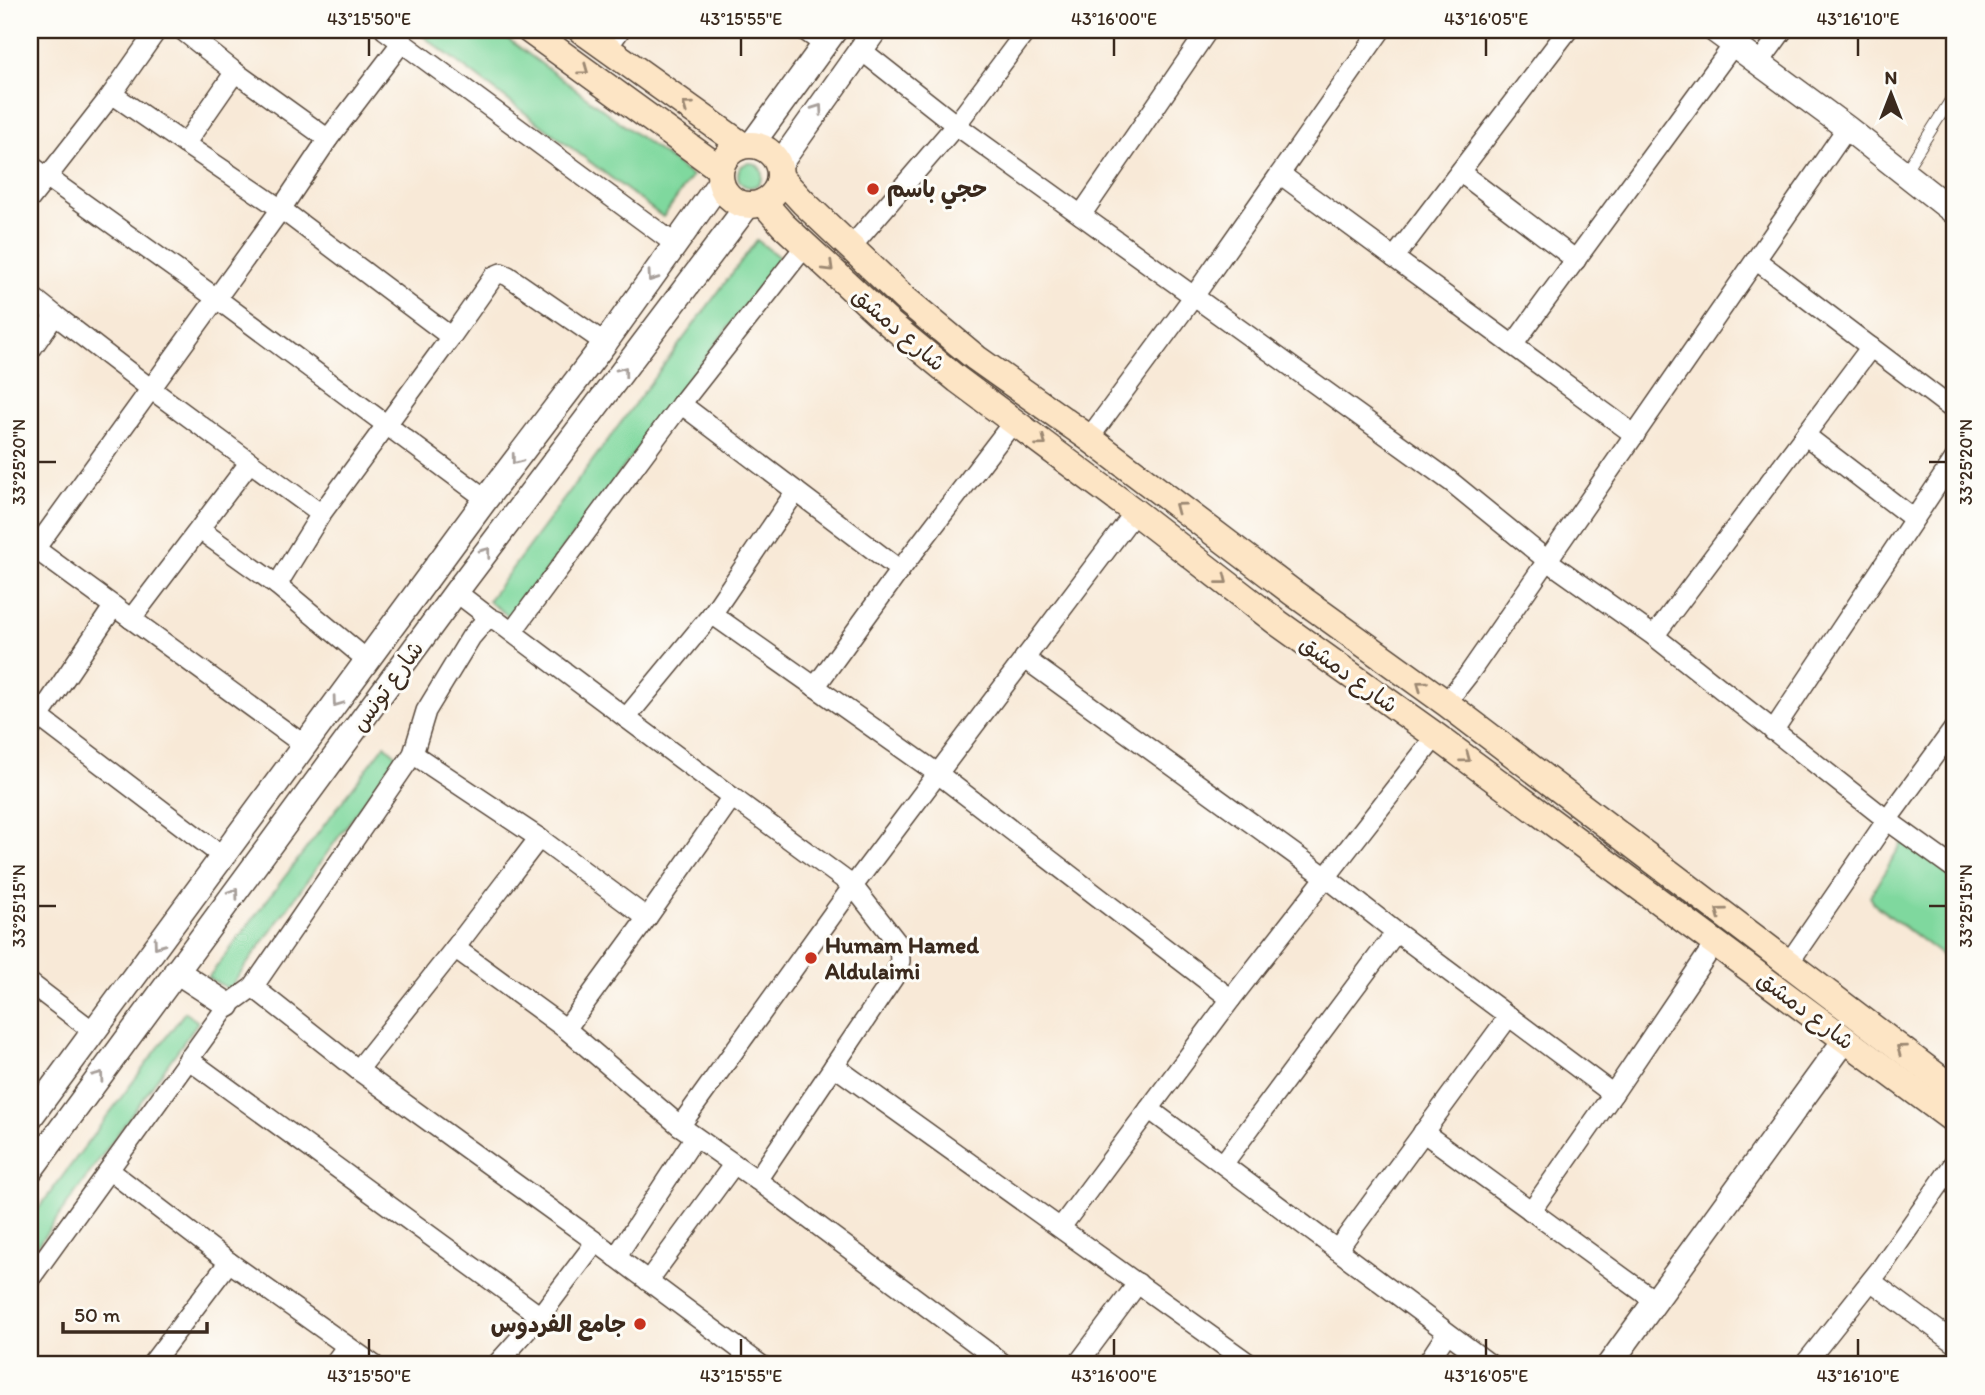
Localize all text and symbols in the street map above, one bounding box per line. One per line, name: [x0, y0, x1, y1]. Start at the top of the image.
text: 43°15'50"E: [327, 8, 411, 30]
text: 43°15'55"E: [700, 8, 782, 30]
text: 43°16'00"E: [1071, 8, 1157, 30]
text: 43°16'05"E: [1444, 8, 1528, 30]
text: 43°16'10"E: [1816, 8, 1900, 30]
north arrow: [1856, 60, 1926, 130]
one-way arrow: [576, 62, 589, 74]
text: N: [1885, 66, 1897, 89]
one-way arrow: [682, 101, 695, 114]
one-way arrow: [810, 104, 823, 117]
place label: حجي باسم: [887, 175, 987, 210]
marker: حجي باسم: [865, 181, 881, 197]
one-way arrow: [821, 258, 834, 271]
one-way arrow: [648, 269, 660, 282]
street label: شارع دمشق: [845, 281, 951, 379]
one-way arrow: [615, 366, 627, 379]
text: 33°25'20"N: [8, 419, 30, 505]
text: 33°25'20"N: [1955, 419, 1977, 505]
one-way arrow: [1035, 434, 1047, 446]
one-way arrow: [511, 452, 524, 464]
one-way arrow: [1174, 502, 1187, 515]
one-way arrow: [478, 548, 490, 560]
one-way arrow: [1215, 572, 1228, 585]
street label: شارع دمشق: [1293, 629, 1403, 721]
street label: شارع تونس: [345, 635, 431, 738]
one-way arrow: [1416, 681, 1429, 694]
one-way arrow: [332, 694, 345, 706]
one-way arrow: [1458, 750, 1471, 762]
text: 33°25'15"N: [8, 864, 30, 948]
text: 33°25'15"N: [1955, 864, 1977, 948]
one-way arrow: [226, 888, 239, 901]
one-way arrow: [1715, 907, 1727, 920]
place label: Humam Hamed Aldulaimi: [824, 931, 979, 985]
one-way arrow: [154, 936, 166, 949]
marker: Humam Hamed Aldulaimi: [803, 950, 819, 966]
street label: شارع دمشق: [1751, 964, 1860, 1057]
one-way arrow: [1896, 1045, 1909, 1058]
one-way arrow: [91, 1071, 104, 1084]
scale bar: [63, 1290, 206, 1334]
text: 50 m: [74, 1302, 121, 1327]
place label: جامع الفردوس: [491, 1310, 626, 1341]
marker: جامع الفردوس: [632, 1316, 648, 1332]
text: 43°15'50"E: [327, 1365, 411, 1387]
text: 43°15'55"E: [700, 1365, 782, 1387]
text: 43°16'00"E: [1071, 1365, 1157, 1387]
text: 43°16'05"E: [1444, 1365, 1528, 1387]
text: 43°16'10"E: [1816, 1365, 1900, 1387]

